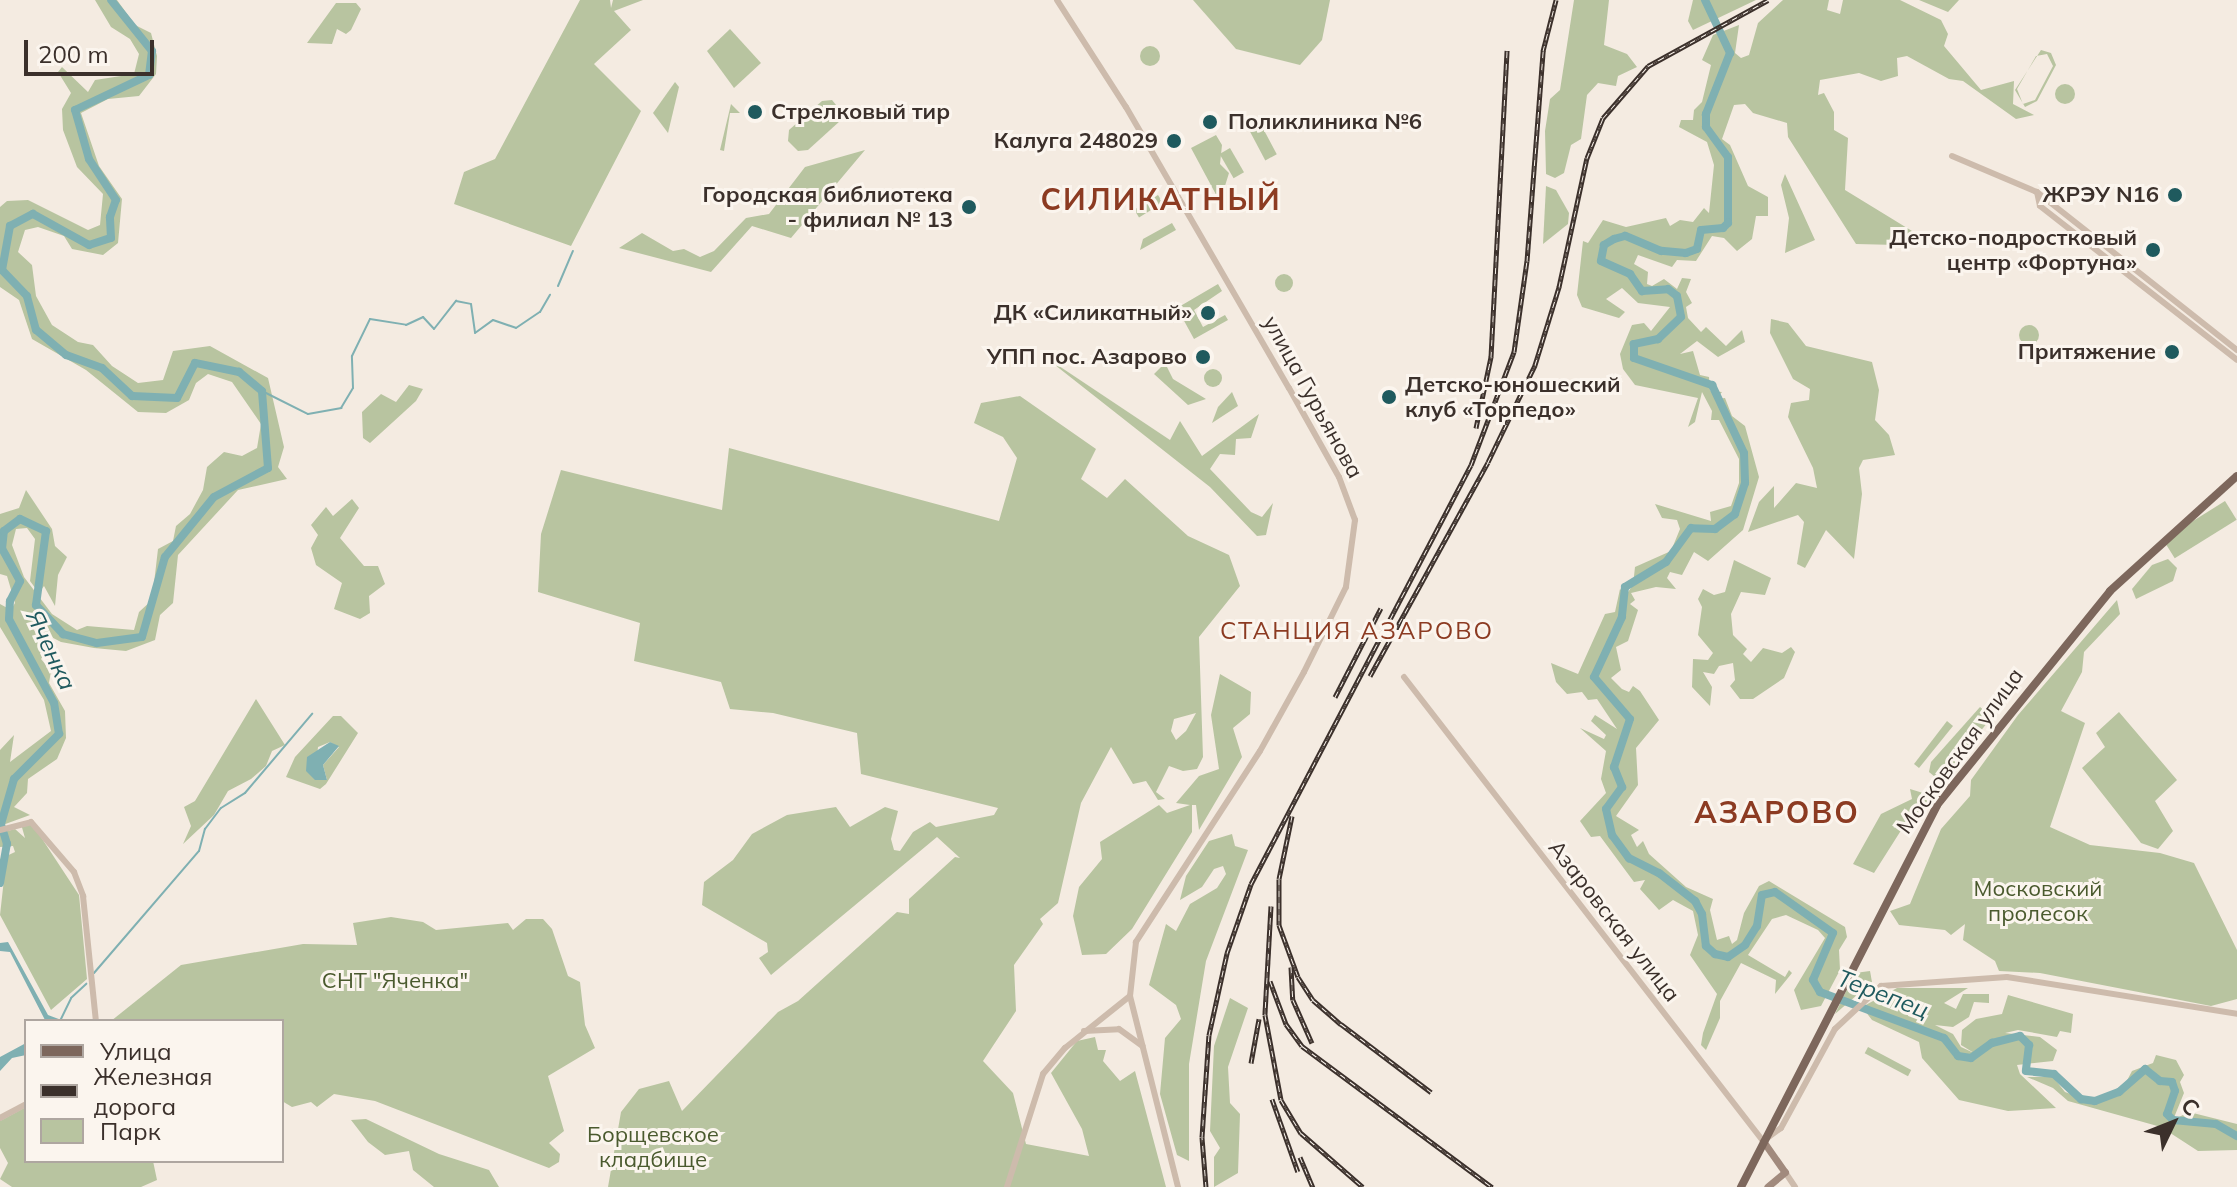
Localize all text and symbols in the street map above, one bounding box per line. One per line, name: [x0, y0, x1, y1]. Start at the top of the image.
scale bar: [28, 24, 158, 74]
text: 200 m: [38, 39, 109, 69]
place label: Стрелковый тир: [771, 99, 950, 125]
marker: Стрелковый тир: [746, 103, 764, 121]
place label: Поликлиника №6: [1228, 109, 1422, 135]
marker: Поликлиника №6: [1199, 111, 1221, 133]
place label: Калуга 248029: [994, 128, 1158, 154]
marker: Калуга 248029: [1165, 132, 1183, 150]
place label: Городская библиотека - филиал № 13: [702, 181, 953, 232]
district label: СИЛИКАТНЫЙ: [1040, 181, 1282, 217]
place label: ЖРЭУ N16: [2043, 182, 2159, 208]
marker: ЖРЭУ N16: [2166, 186, 2184, 204]
marker: Городская библиотека - филиал № 13: [960, 198, 978, 216]
place label: Детско-подростковый центр «Фортуна»: [1889, 224, 2137, 276]
marker: Детско-подростковый центр «Фортуна»: [2144, 241, 2162, 259]
place label: ДК «Силикатный»: [994, 300, 1192, 326]
marker: ДК «Силикатный»: [1199, 304, 1217, 322]
street label: улица Гурьянова: [1257, 311, 1369, 483]
place label: Притяжение: [2018, 339, 2156, 365]
marker: Притяжение: [2163, 343, 2181, 361]
place label: УПП пос. Азарово: [987, 344, 1187, 370]
marker: УПП пос. Азарово: [1194, 348, 1212, 366]
place label: Детско-юношеский клуб «Торпедо»: [1405, 371, 1621, 422]
marker: Детско-юношеский клуб «Торпедо»: [1380, 388, 1398, 406]
water label: Яченка: [20, 605, 82, 695]
district label: СТАНЦИЯ АЗАРОВО: [1220, 617, 1494, 645]
street label: Московская улица: [1891, 663, 2029, 839]
district label: АЗАРОВО: [1694, 794, 1860, 830]
street label: Азаровская улица: [1543, 835, 1685, 1007]
park label: Московский пролесок: [1974, 875, 2102, 926]
water label: Терепец: [1833, 963, 1933, 1025]
park label: СНТ "Яченка": [322, 968, 468, 994]
legend: [24, 1019, 284, 1163]
text: Улица: [100, 1036, 172, 1066]
text: Железная дорога: [94, 1061, 212, 1121]
north arrow: [2133, 1083, 2213, 1163]
text: С: [2175, 1092, 2206, 1122]
text: Парк: [100, 1116, 161, 1146]
park label: Борщевское кладбище: [587, 1121, 719, 1172]

